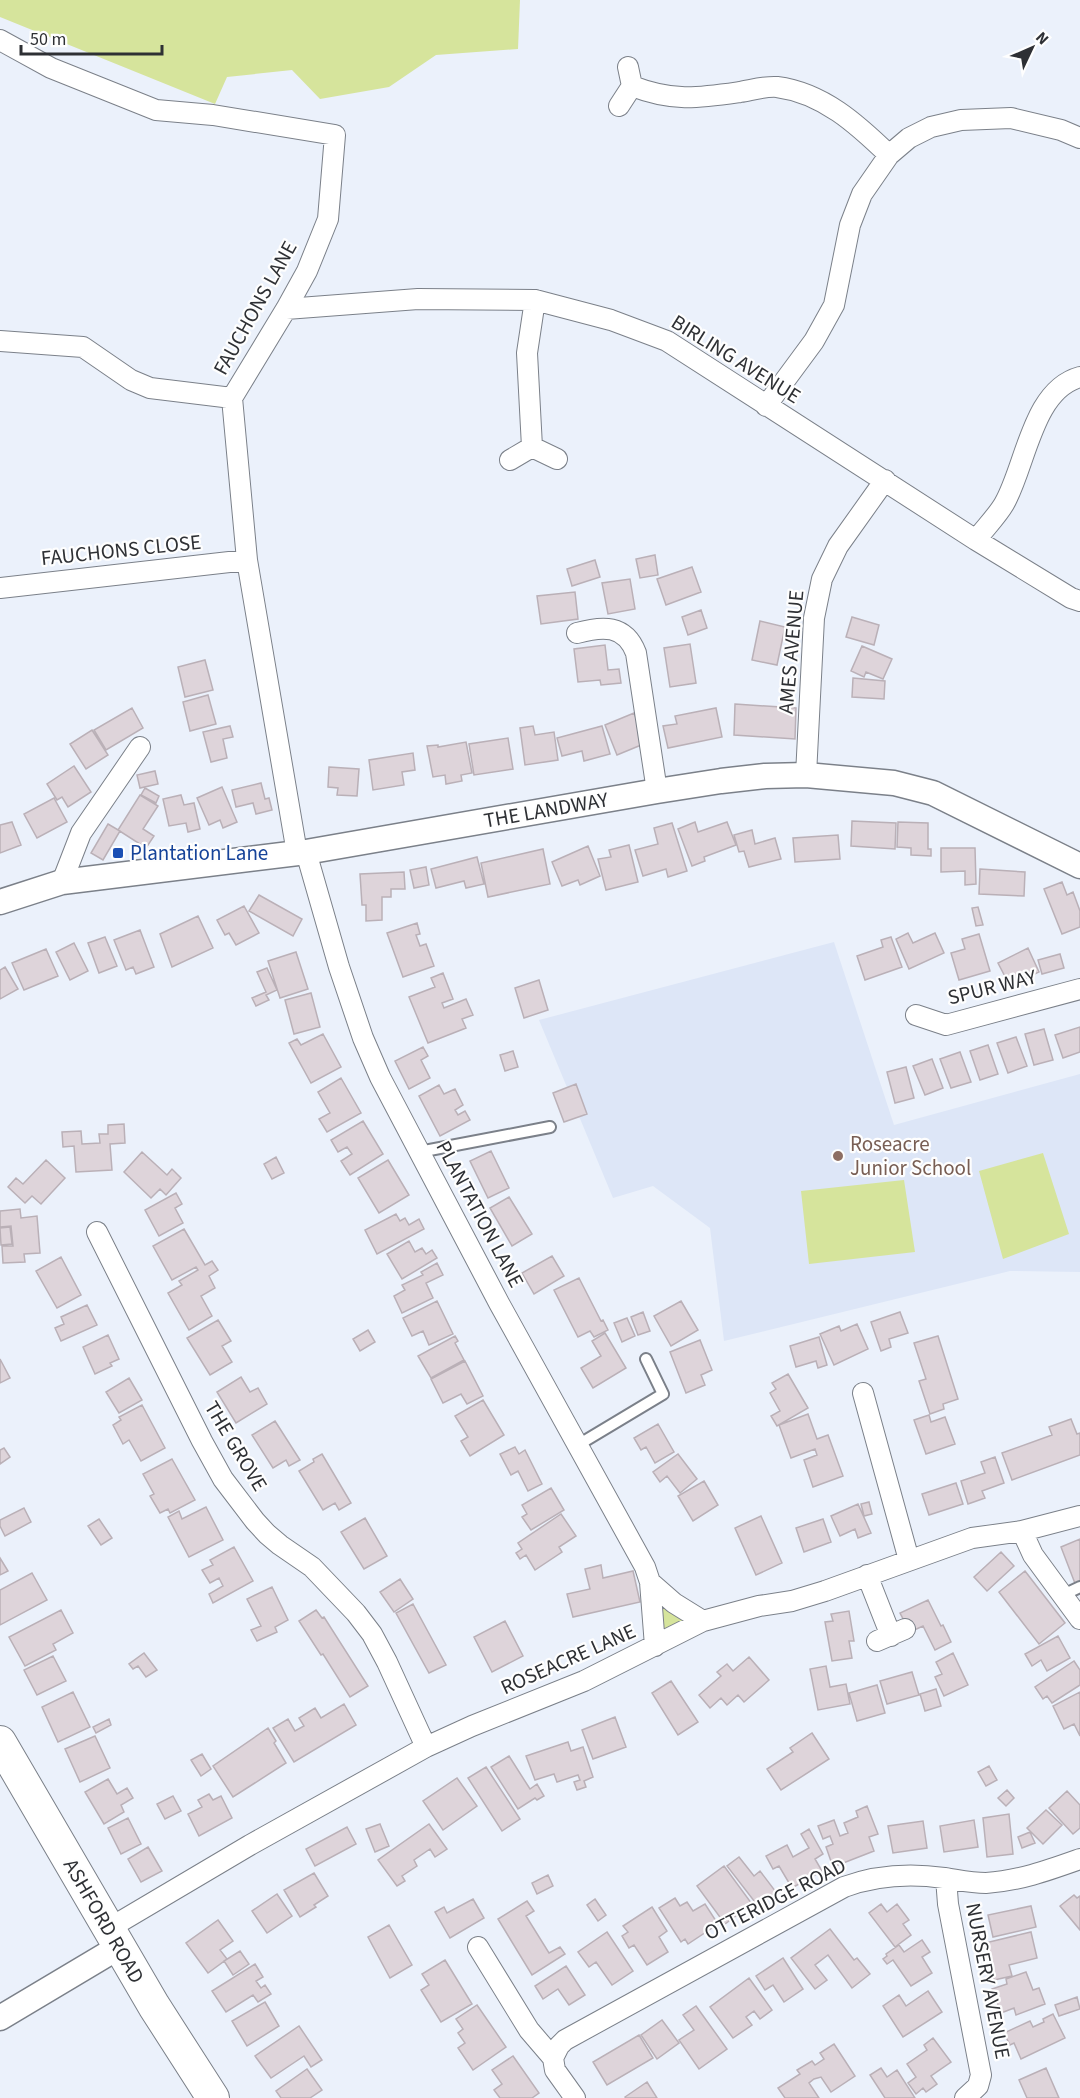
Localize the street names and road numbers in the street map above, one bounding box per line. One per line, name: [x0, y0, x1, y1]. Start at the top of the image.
street label: FAUCHONS LANE: [206, 235, 304, 381]
street label: BIRLING AVENUE: [666, 307, 806, 411]
street label: FAUCHONS CLOSE: [40, 527, 202, 573]
street label: AMES AVENUE: [771, 589, 811, 715]
street label: THE LANDWAY: [481, 784, 612, 836]
street label: SPUR WAY: [945, 961, 1040, 1012]
street label: PLANTATION LANE: [429, 1135, 531, 1293]
street label: THE GROVE: [197, 1395, 275, 1497]
street label: ROSEACRE LANE: [496, 1616, 640, 1702]
street label: OTTERIDGE ROAD: [699, 1850, 851, 1948]
street label: ASHFORD ROAD: [56, 1853, 152, 1989]
street label: NURSERY AVENUE: [958, 1900, 1018, 2062]

